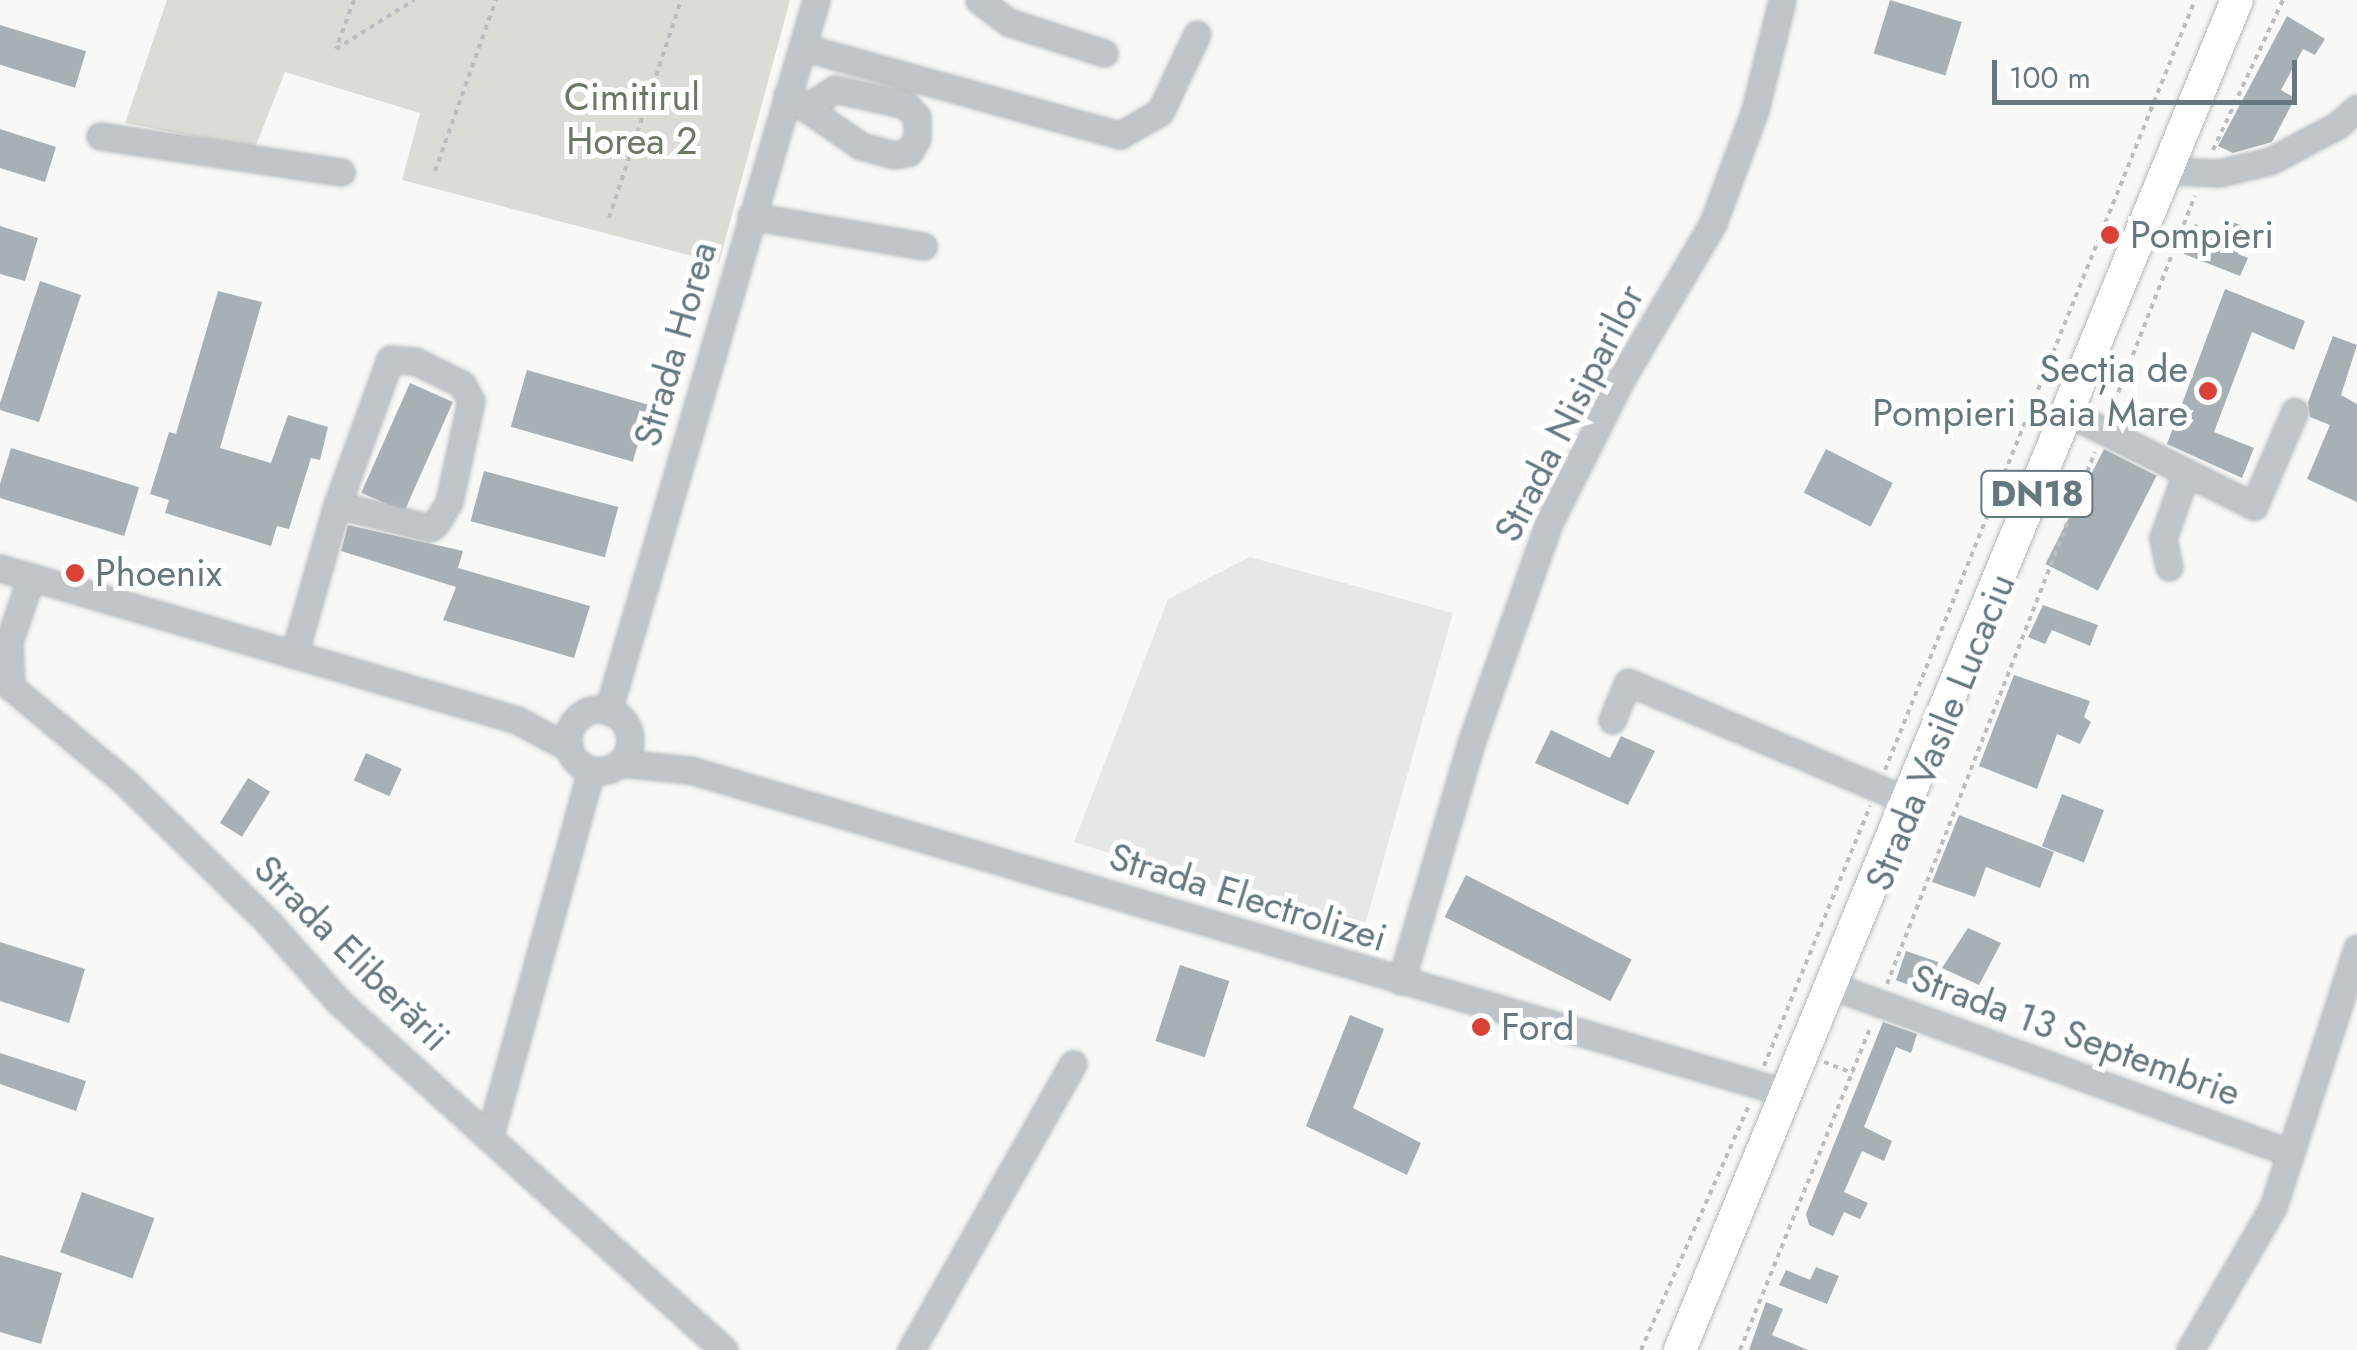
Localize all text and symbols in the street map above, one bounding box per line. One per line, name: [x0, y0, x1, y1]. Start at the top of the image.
scale bar: [1997, 40, 2302, 102]
text: 100 m: [2009, 56, 2091, 99]
park label: Cimitirul Horea 2: [564, 74, 700, 163]
place label: Pompieri: [2130, 212, 2274, 258]
marker: Pompieri: [2099, 224, 2121, 246]
street label: Strada Horea: [624, 236, 726, 452]
street label: Strada Nisiparilor: [1485, 277, 1653, 549]
place label: Secția de Pompieri Baia Mare: [1872, 346, 2188, 436]
marker: Secția de Pompieri Baia Mare: [2197, 380, 2219, 402]
road number: DN18: [1980, 464, 2094, 524]
place label: Phoenix: [95, 550, 222, 596]
marker: Phoenix: [64, 562, 86, 584]
street label: Strada Vasile Lucaciu: [1856, 567, 2024, 897]
street label: Strada Electrolizei: [1104, 833, 1392, 961]
street label: Strada Eliberării: [245, 846, 459, 1060]
street label: Strada 13 Septembrie: [1905, 954, 2247, 1116]
place label: Ford: [1501, 1004, 1574, 1050]
marker: Ford: [1470, 1016, 1492, 1038]

